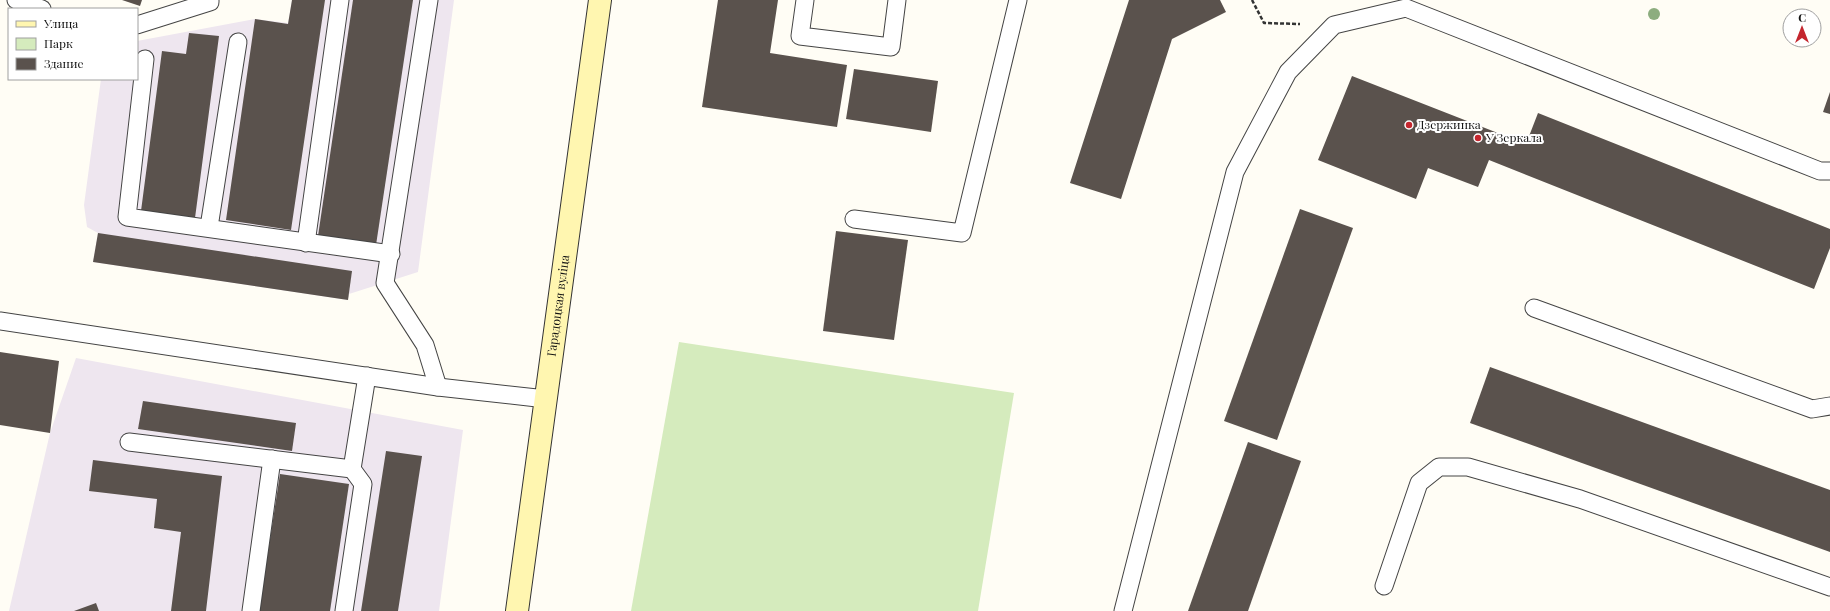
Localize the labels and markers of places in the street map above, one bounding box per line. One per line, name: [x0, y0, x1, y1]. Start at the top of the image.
place label: Дзержинка: [1417, 116, 1481, 132]
marker: Дзержинка: [1404, 120, 1414, 130]
place label: У Зеркала: [1485, 129, 1542, 145]
marker: У Зеркала: [1473, 133, 1483, 143]

